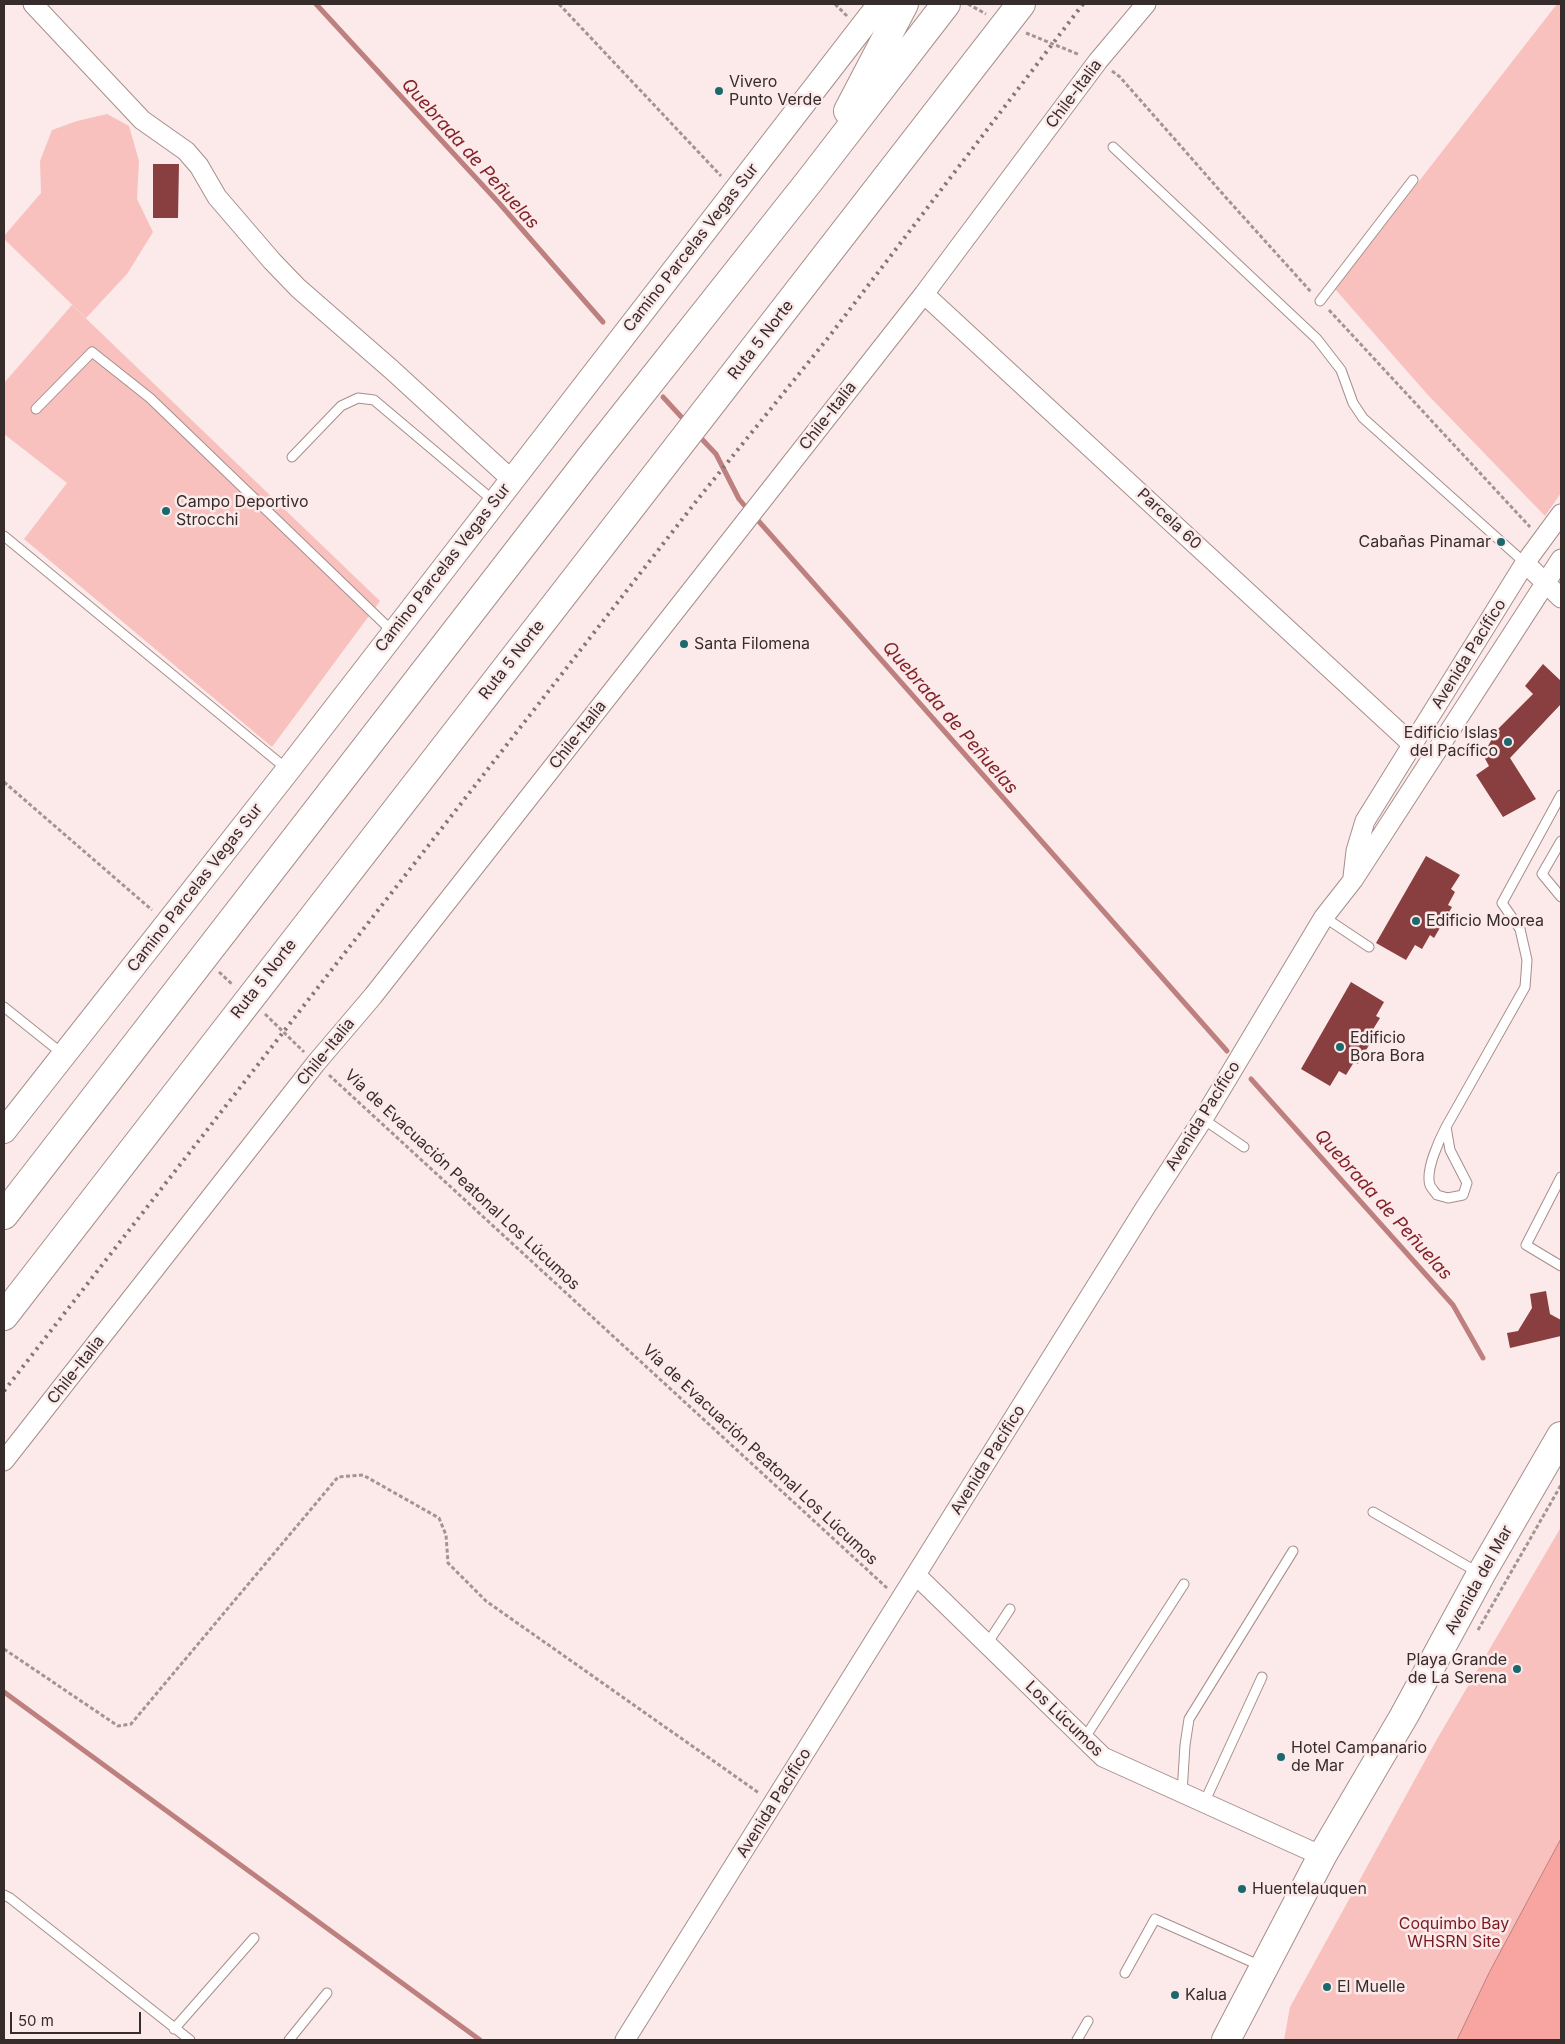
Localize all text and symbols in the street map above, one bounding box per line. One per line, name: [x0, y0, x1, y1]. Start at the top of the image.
street label: Chile-Italia: [1042, 56, 1106, 132]
place label: Vivero Punto Verde: [729, 72, 822, 110]
water label: Quebrada de Peñuelas: [397, 74, 543, 234]
marker: Vivero Punto Verde: [713, 85, 725, 97]
street label: Camino Parcelas Vegas Sur: [619, 160, 763, 336]
street label: Ruta 5 Norte: [724, 297, 798, 383]
street label: Chile-Italia: [795, 378, 861, 454]
street label: Camino Parcelas Vegas Sur: [371, 480, 515, 656]
street label: Parcela 60: [1133, 484, 1205, 554]
place label: Campo Deportivo Strocchi: [176, 492, 308, 530]
marker: Campo Deportivo Strocchi: [160, 505, 172, 517]
place label: Cabañas Pinamar: [1358, 532, 1491, 552]
marker: Cabañas Pinamar: [1495, 536, 1507, 548]
street label: Avenida Pacífico: [1428, 596, 1510, 712]
street label: Ruta 5 Norte: [475, 617, 549, 703]
place label: Santa Filomena: [694, 634, 810, 654]
water label: Quebrada de Peñuelas: [878, 637, 1022, 799]
marker: Santa Filomena: [678, 638, 690, 650]
street label: Chile-Italia: [545, 697, 611, 773]
place label: Edificio Islas del Pacífico: [1404, 723, 1498, 761]
marker: Edificio Islas del Pacífico: [1502, 736, 1514, 748]
street label: Camino Parcelas Vegas Sur: [123, 800, 267, 976]
place label: Edificio Moorea: [1426, 911, 1544, 931]
marker: Edificio Moorea: [1410, 915, 1422, 927]
street label: Ruta 5 Norte: [227, 936, 301, 1022]
street label: Chile-Italia: [293, 1014, 359, 1090]
place label: Edificio Bora Bora: [1350, 1028, 1425, 1066]
marker: Edificio Bora Bora: [1334, 1041, 1346, 1053]
street label: Avenida Pacífico: [1162, 1058, 1244, 1174]
street label: Vía de Evacuación Peatonal Los Lúcumos: [340, 1066, 584, 1294]
water label: Quebrada de Peñuelas: [1310, 1125, 1456, 1285]
street label: Chile-Italia: [43, 1332, 109, 1408]
street label: Vía de Evacuación Peatonal Los Lúcumos: [638, 1341, 882, 1569]
street label: Avenida Pacífico: [947, 1402, 1029, 1518]
street label: Avenida del Mar: [1441, 1522, 1517, 1638]
place label: Playa Grande de La Serena: [1406, 1650, 1507, 1688]
marker: Playa Grande de La Serena: [1511, 1663, 1523, 1675]
street label: Los Lúcumos: [1021, 1677, 1107, 1761]
place label: Hotel Campanario de Mar: [1291, 1738, 1427, 1776]
street label: Avenida Pacífico: [733, 1745, 815, 1861]
marker: Hotel Campanario de Mar: [1275, 1751, 1287, 1763]
place label: Huentelauquen: [1252, 1879, 1367, 1899]
marker: Huentelauquen: [1236, 1883, 1248, 1895]
park label: Coquimbo Bay WHSRN Site: [1399, 1914, 1509, 1952]
place label: El Muelle: [1337, 1977, 1405, 1997]
marker: El Muelle: [1321, 1981, 1333, 1993]
place label: Kalua: [1185, 1985, 1227, 2005]
marker: Kalua: [1169, 1989, 1181, 2001]
scale bar: [12, 2002, 144, 2034]
text: 50 m: [18, 2011, 54, 2030]

